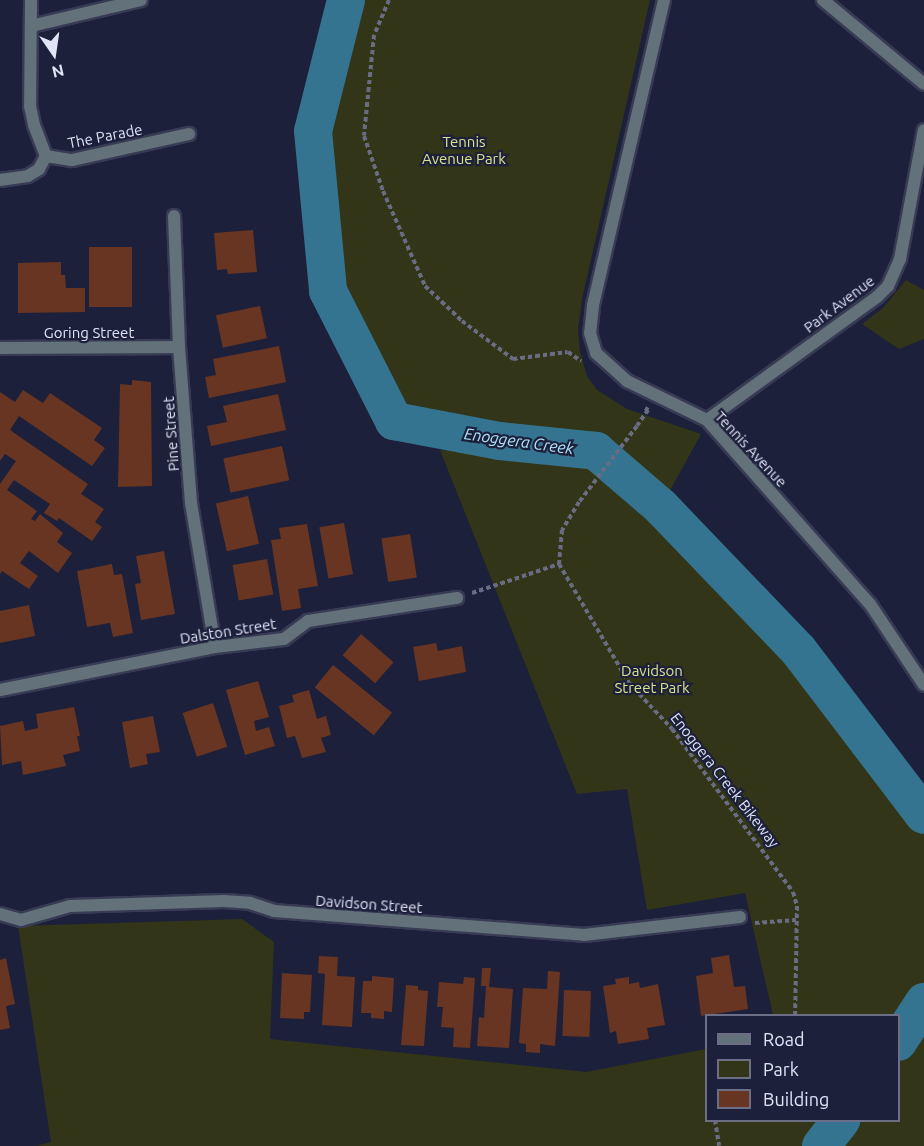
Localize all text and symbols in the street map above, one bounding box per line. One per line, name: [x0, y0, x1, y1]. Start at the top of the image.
north arrow: [24, 24, 84, 84]
text: N: [50, 61, 66, 82]
street label: The Parade: [66, 120, 144, 152]
park label: Tennis Avenue Park: [422, 132, 506, 167]
street label: Park Avenue: [800, 272, 878, 336]
street label: Goring Street: [44, 324, 134, 342]
street label: Pine Street: [159, 396, 183, 472]
street label: Tennis Avenue: [711, 407, 791, 491]
water label: Enoggera Creek: [463, 424, 575, 458]
street label: Dalston Street: [179, 615, 277, 647]
park label: Davidson Street Park: [614, 661, 690, 696]
street label: Enoggera Creek Bikeway: [667, 709, 783, 851]
street label: Davidson Street: [315, 891, 423, 917]
legend: [705, 1014, 900, 1122]
text: Road: [763, 1029, 805, 1049]
text: Park: [763, 1059, 799, 1079]
text: Building: [763, 1089, 829, 1109]

